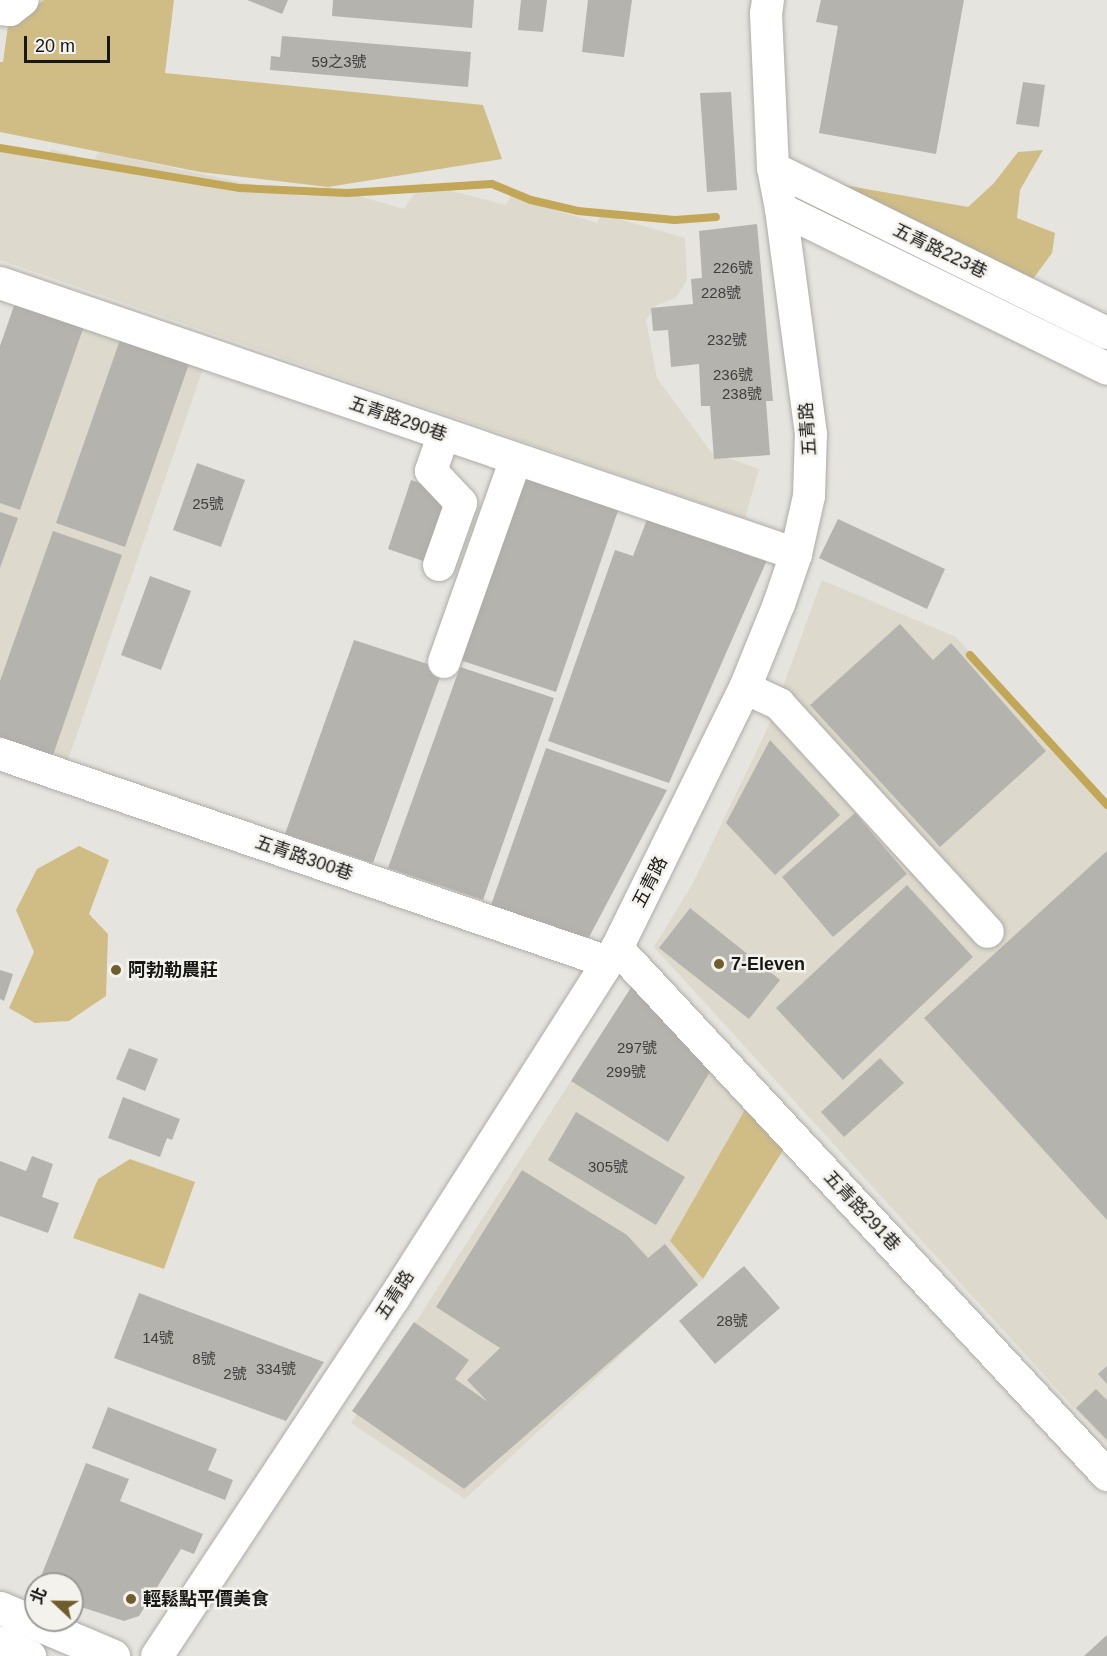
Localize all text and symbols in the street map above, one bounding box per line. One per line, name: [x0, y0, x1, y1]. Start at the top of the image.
scale bar: [27, 24, 112, 62]
text: 20 m: [35, 36, 75, 56]
house number: 59之3號: [311, 53, 367, 71]
street label: 五青路223巷: [889, 219, 991, 283]
house number: 226號: [713, 259, 753, 277]
house number: 228號: [701, 284, 741, 302]
house number: 232號: [707, 331, 747, 349]
house number: 236號: [713, 366, 753, 384]
house number: 238號: [722, 385, 762, 403]
street label: 五青路290巷: [346, 392, 450, 446]
street label: 五青路: [795, 401, 821, 457]
house number: 25號: [192, 495, 224, 513]
street label: 五青路300巷: [252, 831, 356, 885]
street label: 五青路: [628, 853, 672, 911]
place label: 7-Eleven: [731, 953, 805, 975]
marker: 7-Eleven: [712, 957, 726, 971]
place label: 阿勃勒農莊: [128, 959, 218, 981]
marker: 阿勃勒農莊: [109, 963, 123, 977]
house number: 297號: [617, 1039, 657, 1057]
house number: 299號: [606, 1063, 646, 1081]
house number: 305號: [588, 1158, 628, 1176]
street label: 五青路291巷: [819, 1166, 905, 1256]
street label: 五青路: [371, 1266, 419, 1324]
house number: 28號: [716, 1312, 748, 1330]
house number: 14號: [142, 1329, 174, 1347]
house number: 8號: [192, 1350, 216, 1368]
house number: 334號: [256, 1360, 296, 1378]
house number: 2號: [223, 1365, 247, 1383]
north arrow: [24, 1572, 84, 1632]
text: 北: [28, 1585, 50, 1606]
place label: 輕鬆點平價美食: [143, 1588, 269, 1610]
marker: 輕鬆點平價美食: [124, 1592, 138, 1606]

